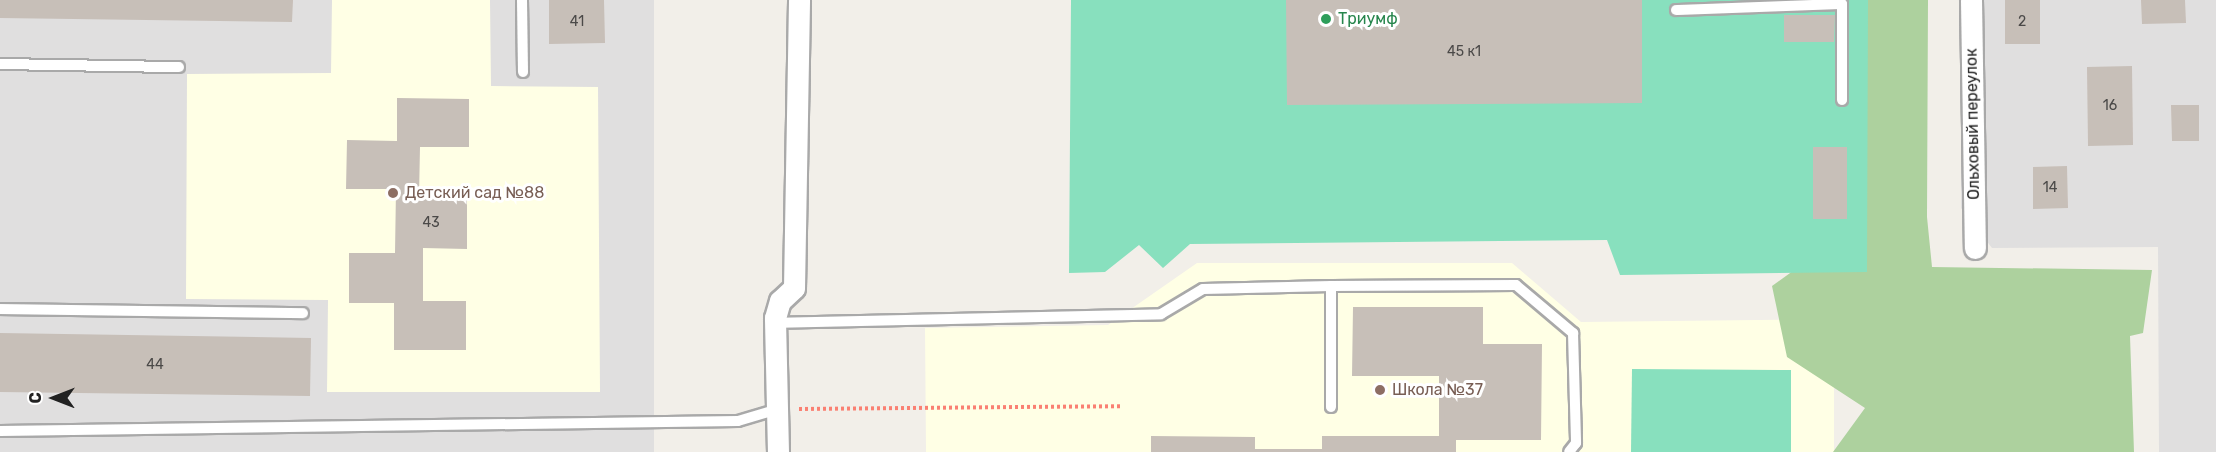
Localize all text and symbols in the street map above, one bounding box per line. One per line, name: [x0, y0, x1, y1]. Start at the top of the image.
place label: Триумф: [1338, 9, 1398, 29]
marker: Триумф: [1319, 12, 1333, 26]
house number: 41: [570, 14, 584, 30]
house number: 2: [2018, 14, 2026, 30]
house number: 45 к1: [1447, 44, 1481, 60]
street label: Ольховый переулок: [1962, 48, 1984, 200]
house number: 16: [2103, 98, 2117, 114]
house number: 14: [2043, 180, 2057, 196]
place label: Детский сад №88: [405, 183, 544, 203]
marker: Детский сад №88: [386, 186, 400, 200]
house number: 43: [422, 215, 440, 231]
house number: 44: [146, 357, 164, 373]
north arrow: [24, 368, 84, 428]
place label: Школа №37: [1392, 380, 1483, 400]
marker: Школа №37: [1373, 383, 1387, 397]
text: С: [26, 392, 45, 404]

